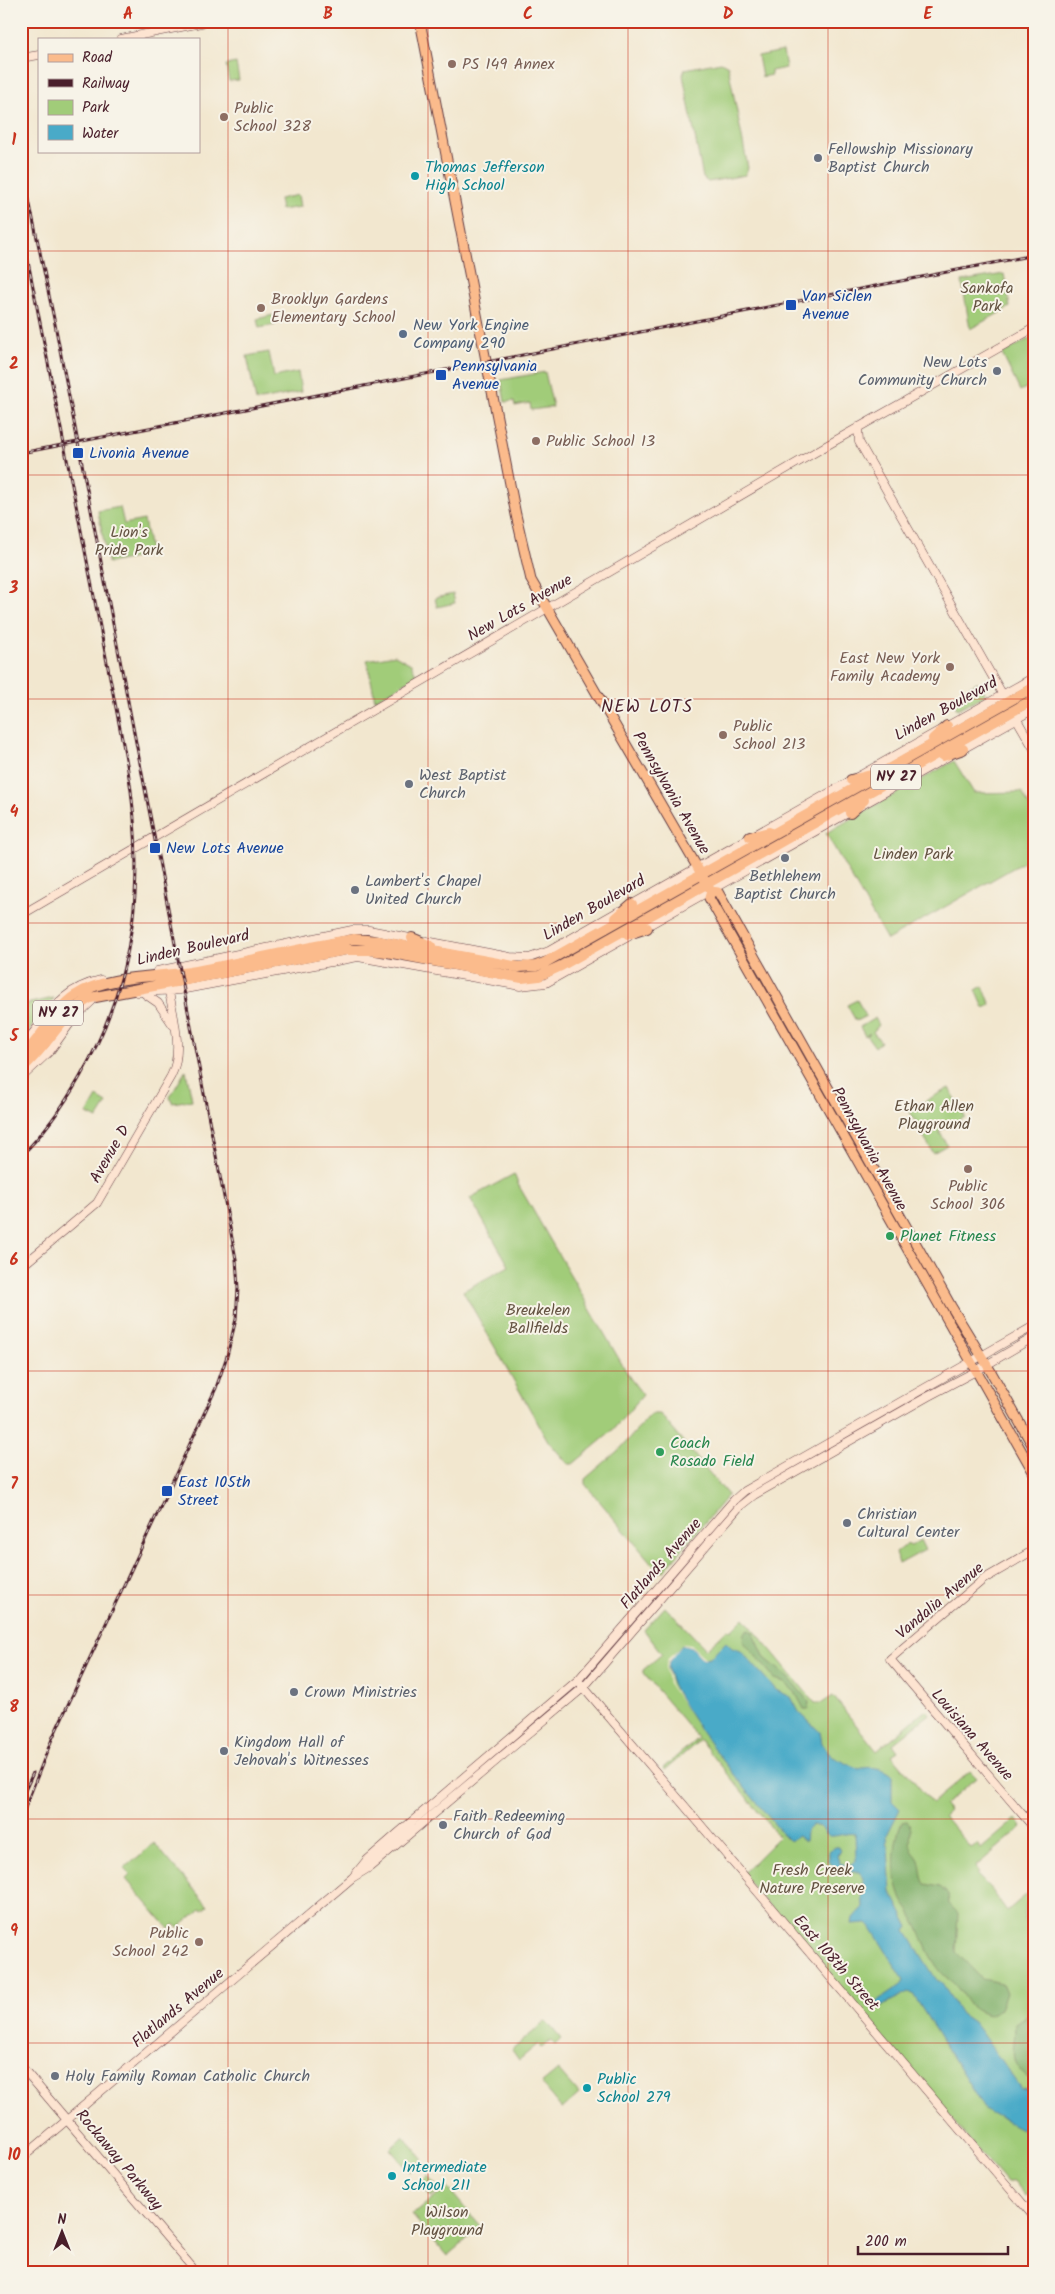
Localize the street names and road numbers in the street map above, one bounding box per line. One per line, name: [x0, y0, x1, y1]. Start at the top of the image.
street label: New Lots Avenue: [463, 568, 577, 648]
street label: Linden Boulevard: [890, 670, 1003, 748]
street label: Pennsylvania Avenue: [625, 727, 717, 859]
road number: NY 27: [871, 764, 921, 790]
street label: Linden Boulevard: [538, 868, 651, 948]
street label: Linden Boulevard: [134, 923, 253, 973]
road number: NY 27: [33, 1000, 83, 1026]
street label: Pennsylvania Avenue: [824, 1082, 914, 1216]
street label: Avenue D: [83, 1120, 137, 1188]
street label: Flatlands Avenue: [614, 1513, 708, 1615]
street label: Vandalia Avenue: [890, 1556, 990, 1646]
street label: Louisiana Avenue: [925, 1683, 1019, 1787]
street label: East 108th Street: [787, 1909, 886, 2017]
street label: Flatlands Avenue: [126, 1962, 230, 2054]
street label: Rockaway Parkway: [69, 2104, 169, 2217]

